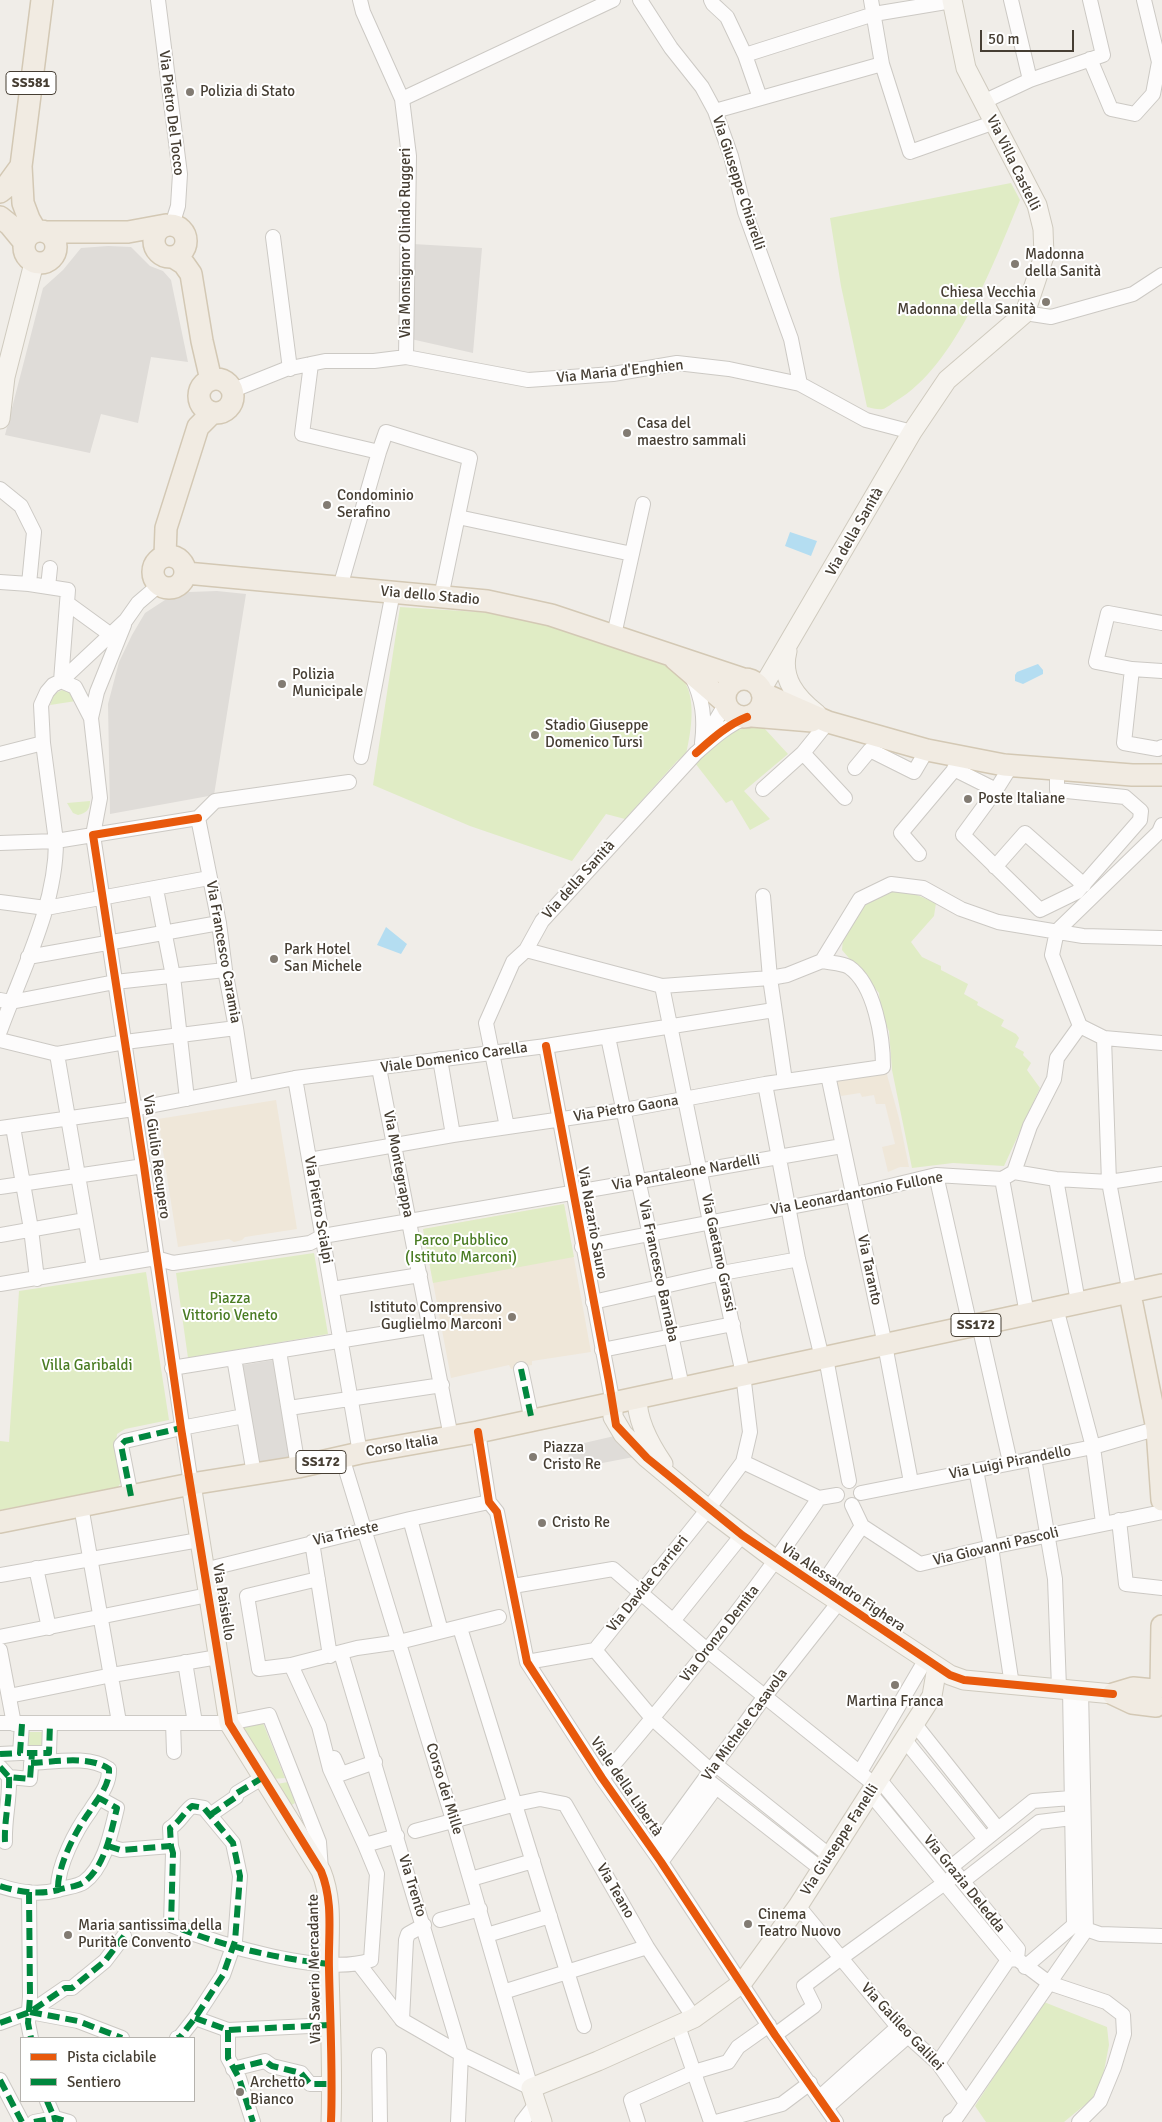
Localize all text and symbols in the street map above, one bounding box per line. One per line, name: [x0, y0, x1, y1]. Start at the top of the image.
scale bar: [982, 20, 1076, 52]
text: 50 m: [988, 30, 1019, 48]
street label: Via Pietro Del Tocco: [154, 49, 188, 177]
road number: SS581: [6, 72, 56, 95]
place label: Polizia di Stato: [200, 83, 295, 101]
marker: Polizia di Stato: [184, 86, 196, 98]
street label: Via Villa Castelli: [982, 112, 1044, 214]
street label: Via Giuseppe Chiarelli: [708, 113, 768, 253]
street label: Via Monsignor Olindo Ruggeri: [397, 148, 415, 338]
place label: Madonna della Sanità: [1025, 246, 1101, 281]
marker: Madonna della Sanità: [1009, 258, 1021, 270]
place label: Chiesa Vecchia Madonna della Sanità: [897, 284, 1036, 319]
marker: Chiesa Vecchia Madonna della Sanità: [1040, 296, 1052, 308]
street label: Via Maria d'Enghien: [556, 356, 684, 388]
place label: Casa del maestro sammali: [637, 415, 746, 450]
marker: Casa del maestro sammali: [621, 427, 633, 439]
street label: Via della Sanità: [822, 484, 888, 580]
place label: Condominio Serafino: [337, 487, 414, 522]
marker: Condominio Serafino: [321, 499, 333, 511]
street label: Via dello Stadio: [380, 583, 480, 609]
place label: Polizia Municipale: [292, 666, 363, 701]
marker: Polizia Municipale: [276, 678, 288, 690]
place label: Stadio Giuseppe Domenico Tursi: [545, 717, 649, 752]
marker: Stadio Giuseppe Domenico Tursi: [529, 729, 541, 741]
place label: Poste Italiane: [978, 790, 1065, 808]
marker: Poste Italiane: [962, 793, 974, 805]
street label: Via della Sanità: [539, 837, 619, 923]
street label: Via Francesco Caramia: [202, 879, 244, 1025]
place label: Park Hotel San Michele: [284, 941, 362, 976]
marker: Park Hotel San Michele: [268, 953, 280, 965]
street label: Viale Domenico Carella: [379, 1039, 529, 1077]
street label: Via Pietro Gaona: [572, 1092, 680, 1126]
street label: Via Giulio Recupero: [138, 1094, 174, 1220]
street label: Via Montegrappa: [379, 1109, 417, 1219]
street label: Via Pantaleone Nardelli: [610, 1151, 762, 1195]
street label: Via Pietro Scialpi: [300, 1155, 336, 1265]
street label: Via Nazario Sauro: [573, 1165, 611, 1281]
street label: Via Leonardantonio Fullone: [769, 1168, 945, 1220]
street label: Via Gaetano Grassi: [697, 1192, 739, 1314]
street label: Via Francesco Barnaba: [634, 1198, 682, 1344]
park label: Parco Pubblico (Istituto Marconi): [405, 1232, 517, 1267]
street label: Via Taranto: [853, 1233, 885, 1307]
park label: Piazza Vittorio Veneto: [182, 1290, 278, 1325]
place label: Istituto Comprensivo Guglielmo Marconi: [370, 1299, 502, 1334]
marker: Istituto Comprensivo Guglielmo Marconi: [506, 1311, 518, 1323]
road number: SS172: [951, 1314, 1001, 1336]
park label: Villa Garibaldi: [41, 1357, 133, 1375]
street label: Corso Italia: [364, 1431, 440, 1461]
place label: Piazza Cristo Re: [543, 1439, 601, 1474]
street label: Via Luigi Pirandello: [947, 1442, 1073, 1484]
road number: SS172: [296, 1450, 346, 1474]
marker: Piazza Cristo Re: [527, 1451, 539, 1463]
place label: Cristo Re: [552, 1514, 610, 1532]
marker: Cristo Re: [536, 1517, 548, 1529]
street label: Via Trieste: [311, 1518, 381, 1550]
street label: Via Giovanni Pascoli: [931, 1524, 1061, 1570]
street label: Via Davide Carrieri: [603, 1532, 693, 1636]
street label: Via Alessandro Fighera: [777, 1540, 909, 1636]
street label: Via Paisiello: [208, 1562, 238, 1642]
street label: Via Oronzo Demita: [676, 1582, 764, 1686]
street label: Via Michele Casavola: [698, 1665, 792, 1785]
marker: Martina Franca: [889, 1679, 901, 1691]
place label: Martina Franca: [846, 1693, 944, 1711]
street label: Viale della Libertà: [586, 1734, 666, 1840]
street label: Corso dei Mille: [422, 1741, 466, 1837]
street label: Via Giuseppe Fanelli: [797, 1781, 883, 1899]
street label: Via Grazia Deledda: [919, 1832, 1009, 1936]
street label: Via Trento: [394, 1853, 430, 1919]
street label: Via Teano: [592, 1860, 638, 1922]
street label: Via Saverio Mercadante: [305, 1894, 325, 2044]
place label: Cinema Teatro Nuovo: [758, 1906, 841, 1941]
place label: Maria santissima della Purità e Convento: [78, 1917, 222, 1952]
marker: Cinema Teatro Nuovo: [742, 1918, 754, 1930]
marker: Maria santissima della Purità e Convento: [62, 1929, 74, 1941]
street label: Via Galileo Galilei: [857, 1979, 947, 2075]
legend: [20, 2037, 195, 2102]
text: Pista ciclabile: [67, 2048, 156, 2066]
text: Sentiero: [67, 2073, 121, 2091]
place label: Archetto Bianco: [250, 2074, 305, 2109]
marker: Archetto Bianco: [234, 2086, 246, 2098]

